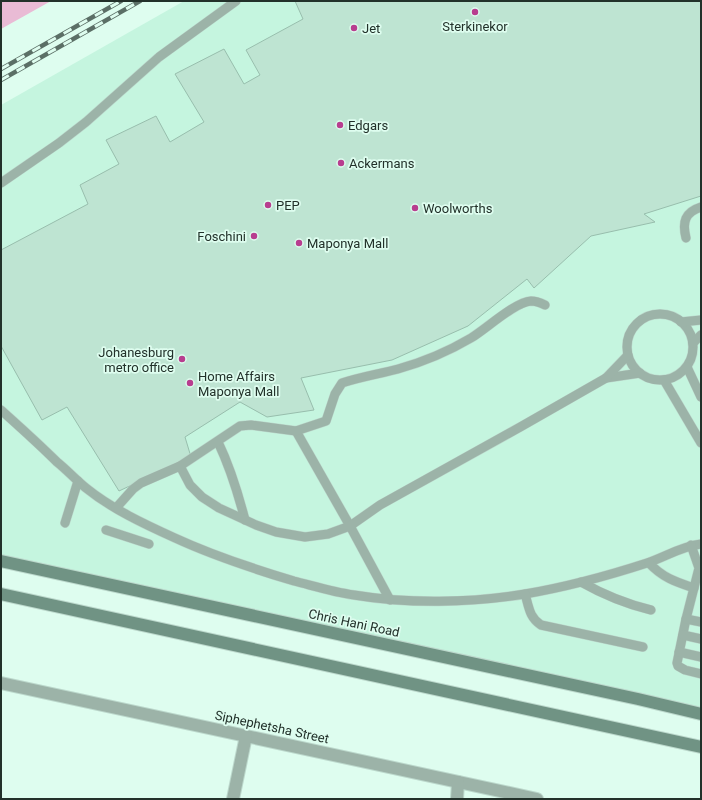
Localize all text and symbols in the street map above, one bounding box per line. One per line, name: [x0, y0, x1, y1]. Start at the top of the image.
marker: Sterkinekor: [470, 7, 480, 17]
place label: Sterkinekor: [442, 19, 508, 34]
place label: Jet: [362, 21, 380, 36]
marker: Jet: [349, 23, 359, 33]
place label: Edgars: [348, 118, 388, 133]
marker: Edgars: [335, 120, 345, 130]
place label: Ackermans: [349, 156, 415, 171]
marker: Ackermans: [336, 158, 346, 168]
place label: PEP: [276, 198, 300, 213]
marker: PEP: [263, 200, 273, 210]
place label: Woolworths: [423, 201, 493, 216]
marker: Woolworths: [410, 203, 420, 213]
place label: Foschini: [197, 229, 246, 244]
marker: Foschini: [249, 231, 259, 241]
place label: Maponya Mall: [307, 236, 388, 251]
marker: Maponya Mall: [294, 238, 304, 248]
place label: Johanesburg metro office: [98, 345, 174, 375]
marker: Johanesburg metro office: [177, 354, 187, 364]
place label: Home Affairs Maponya Mall: [198, 369, 279, 399]
marker: Home Affairs Maponya Mall: [185, 378, 195, 388]
street label: Chris Hani Road: [307, 606, 401, 640]
street label: Siphephetsha Street: [214, 708, 330, 746]

